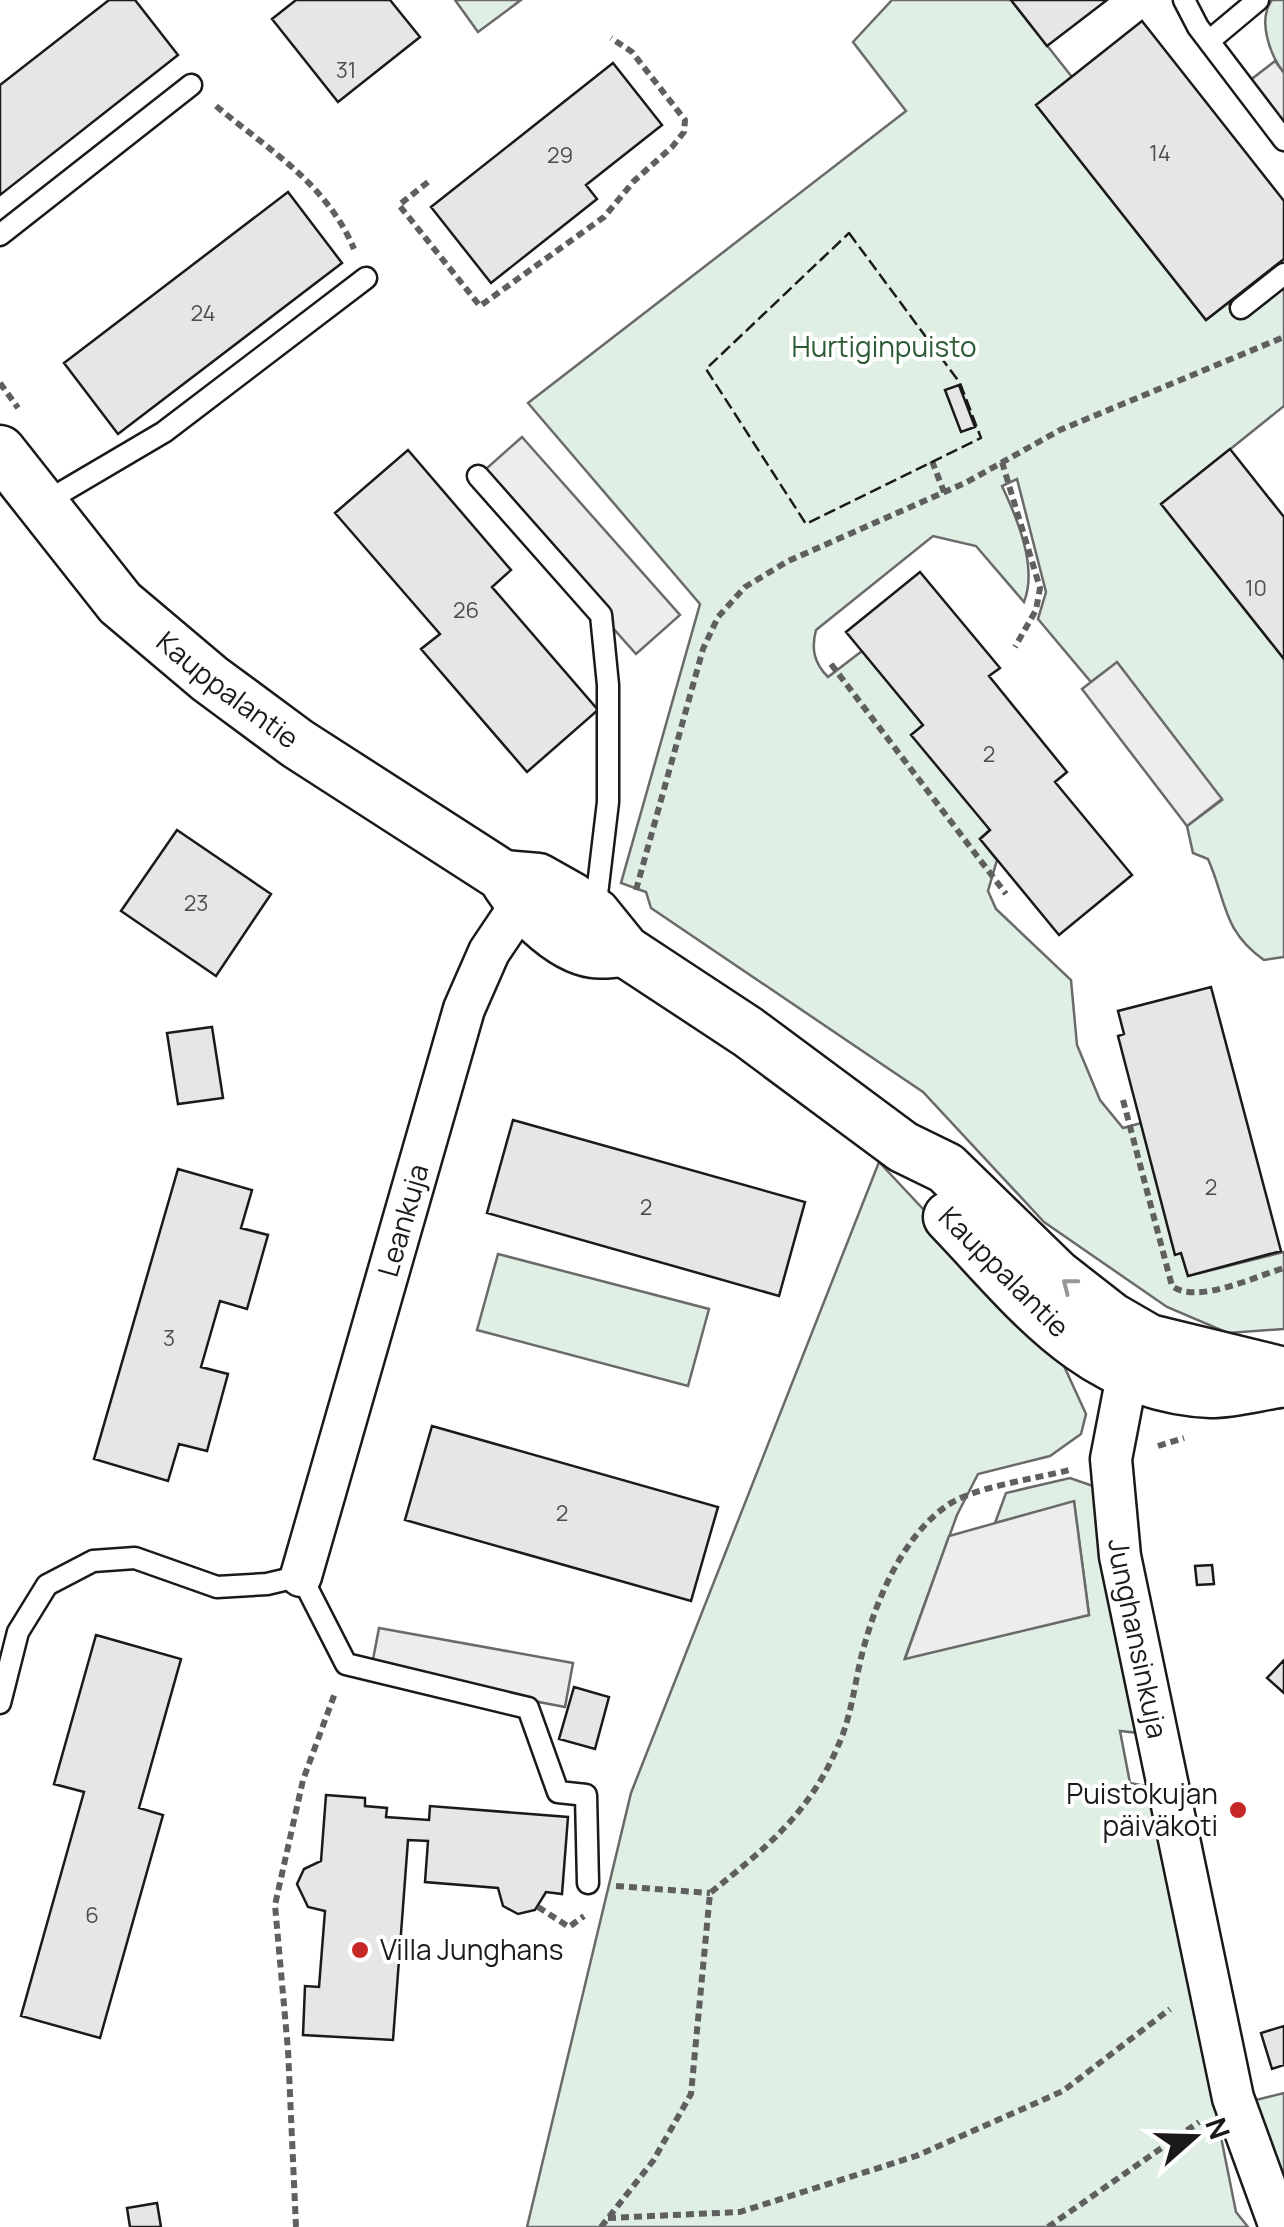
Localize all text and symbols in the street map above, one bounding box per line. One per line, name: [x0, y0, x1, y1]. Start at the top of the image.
house number: 31: [336, 55, 356, 85]
house number: 14: [1149, 138, 1171, 168]
house number: 29: [547, 140, 573, 170]
house number: 24: [190, 298, 216, 328]
park label: Hurtiginpuisto: [791, 327, 977, 365]
house number: 10: [1245, 573, 1267, 603]
house number: 26: [453, 595, 479, 625]
street label: Kauppalantie: [149, 622, 307, 756]
house number: 2: [983, 739, 995, 769]
house number: 23: [184, 888, 208, 918]
street label: Leankuja: [368, 1159, 437, 1281]
house number: 2: [1205, 1172, 1217, 1202]
house number: 2: [640, 1192, 652, 1222]
street label: Kauppalantie: [931, 1198, 1078, 1345]
one-way arrow: [1062, 1279, 1080, 1296]
house number: 3: [163, 1323, 175, 1353]
house number: 2: [556, 1498, 568, 1528]
street label: Junghansinkuja: [1101, 1537, 1177, 1742]
place label: Puistokujan päiväkoti: [1066, 1774, 1218, 1844]
marker: Puistokujan päiväkoti: [1227, 1799, 1249, 1821]
house number: 6: [85, 1900, 99, 1930]
place label: Villa Junghans: [380, 1930, 563, 1968]
marker: Villa Junghans: [349, 1939, 371, 1961]
north arrow: [1144, 2087, 1244, 2187]
text: N: [1197, 2112, 1240, 2144]

